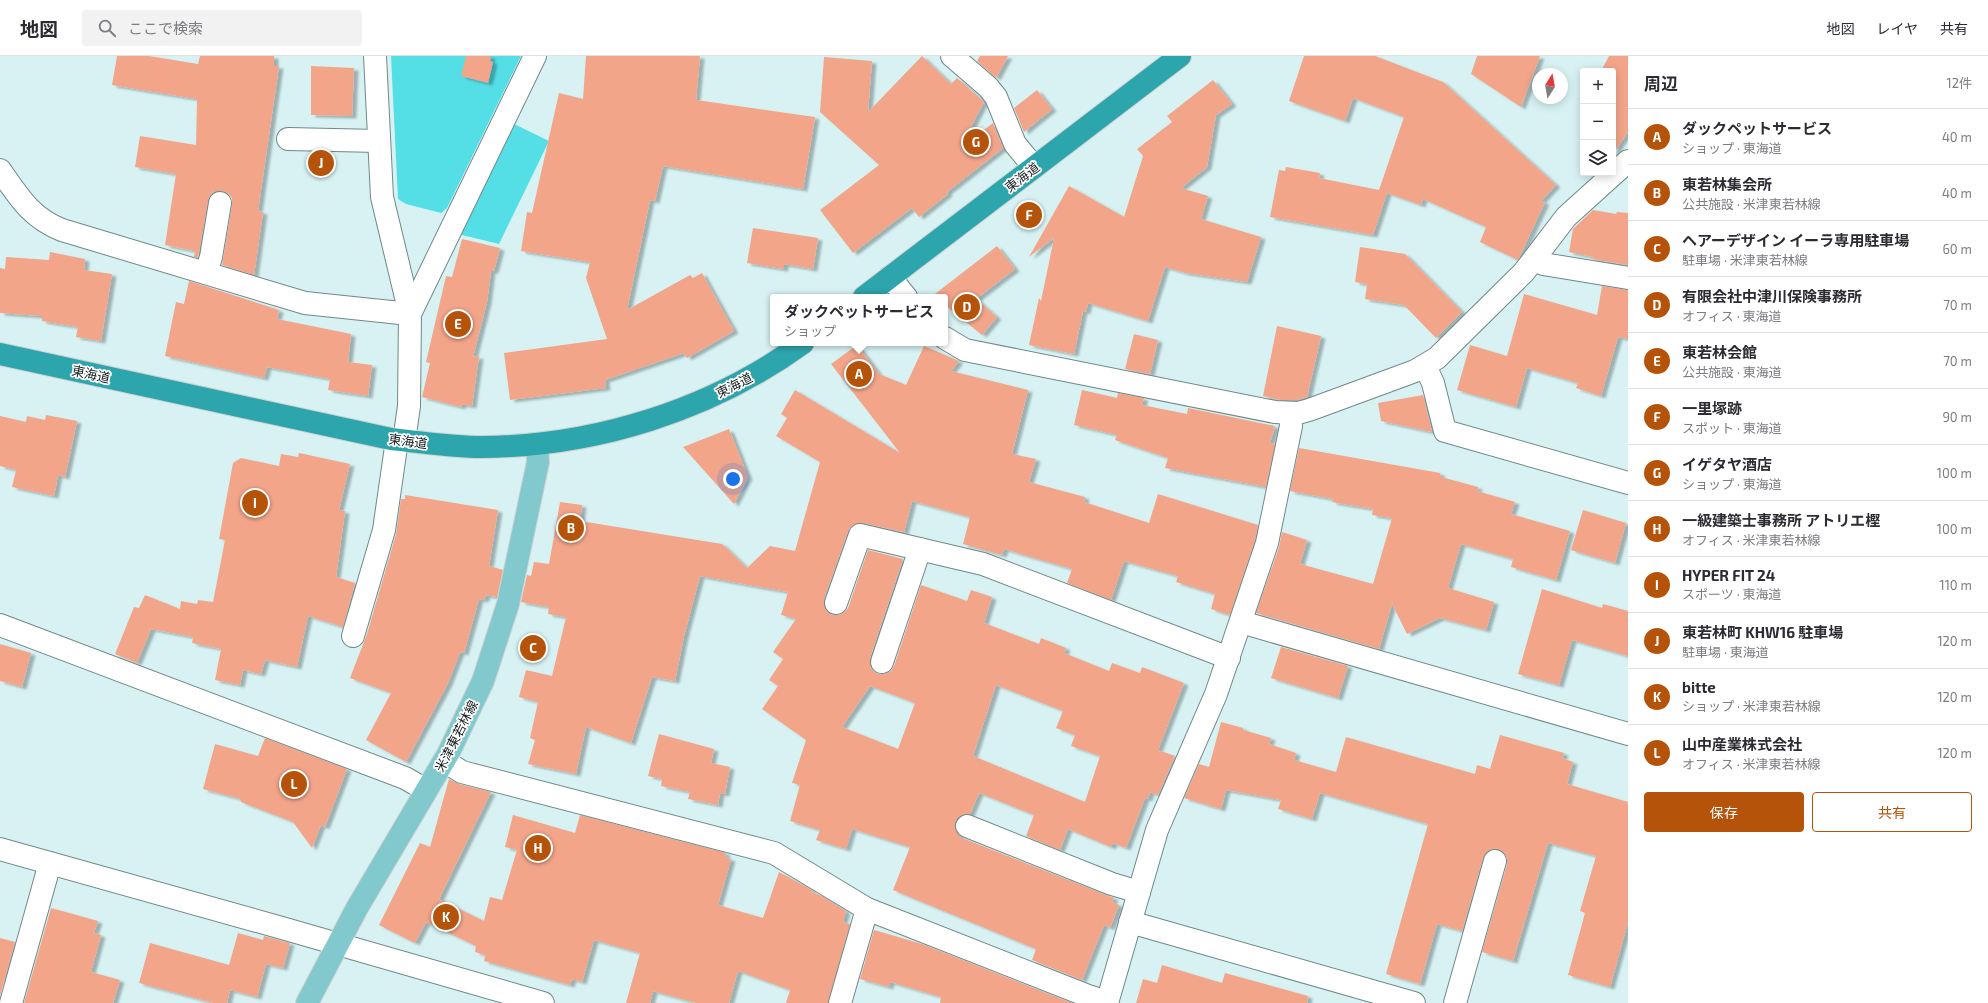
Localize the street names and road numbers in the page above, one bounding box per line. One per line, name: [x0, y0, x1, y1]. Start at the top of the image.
street label: 東海道: [1002, 159, 1042, 195]
street label: 東海道: [70, 362, 112, 386]
street label: 東海道: [713, 369, 755, 401]
street label: 東海道: [388, 431, 428, 451]
street label: 米津東若林線: [431, 698, 481, 774]

